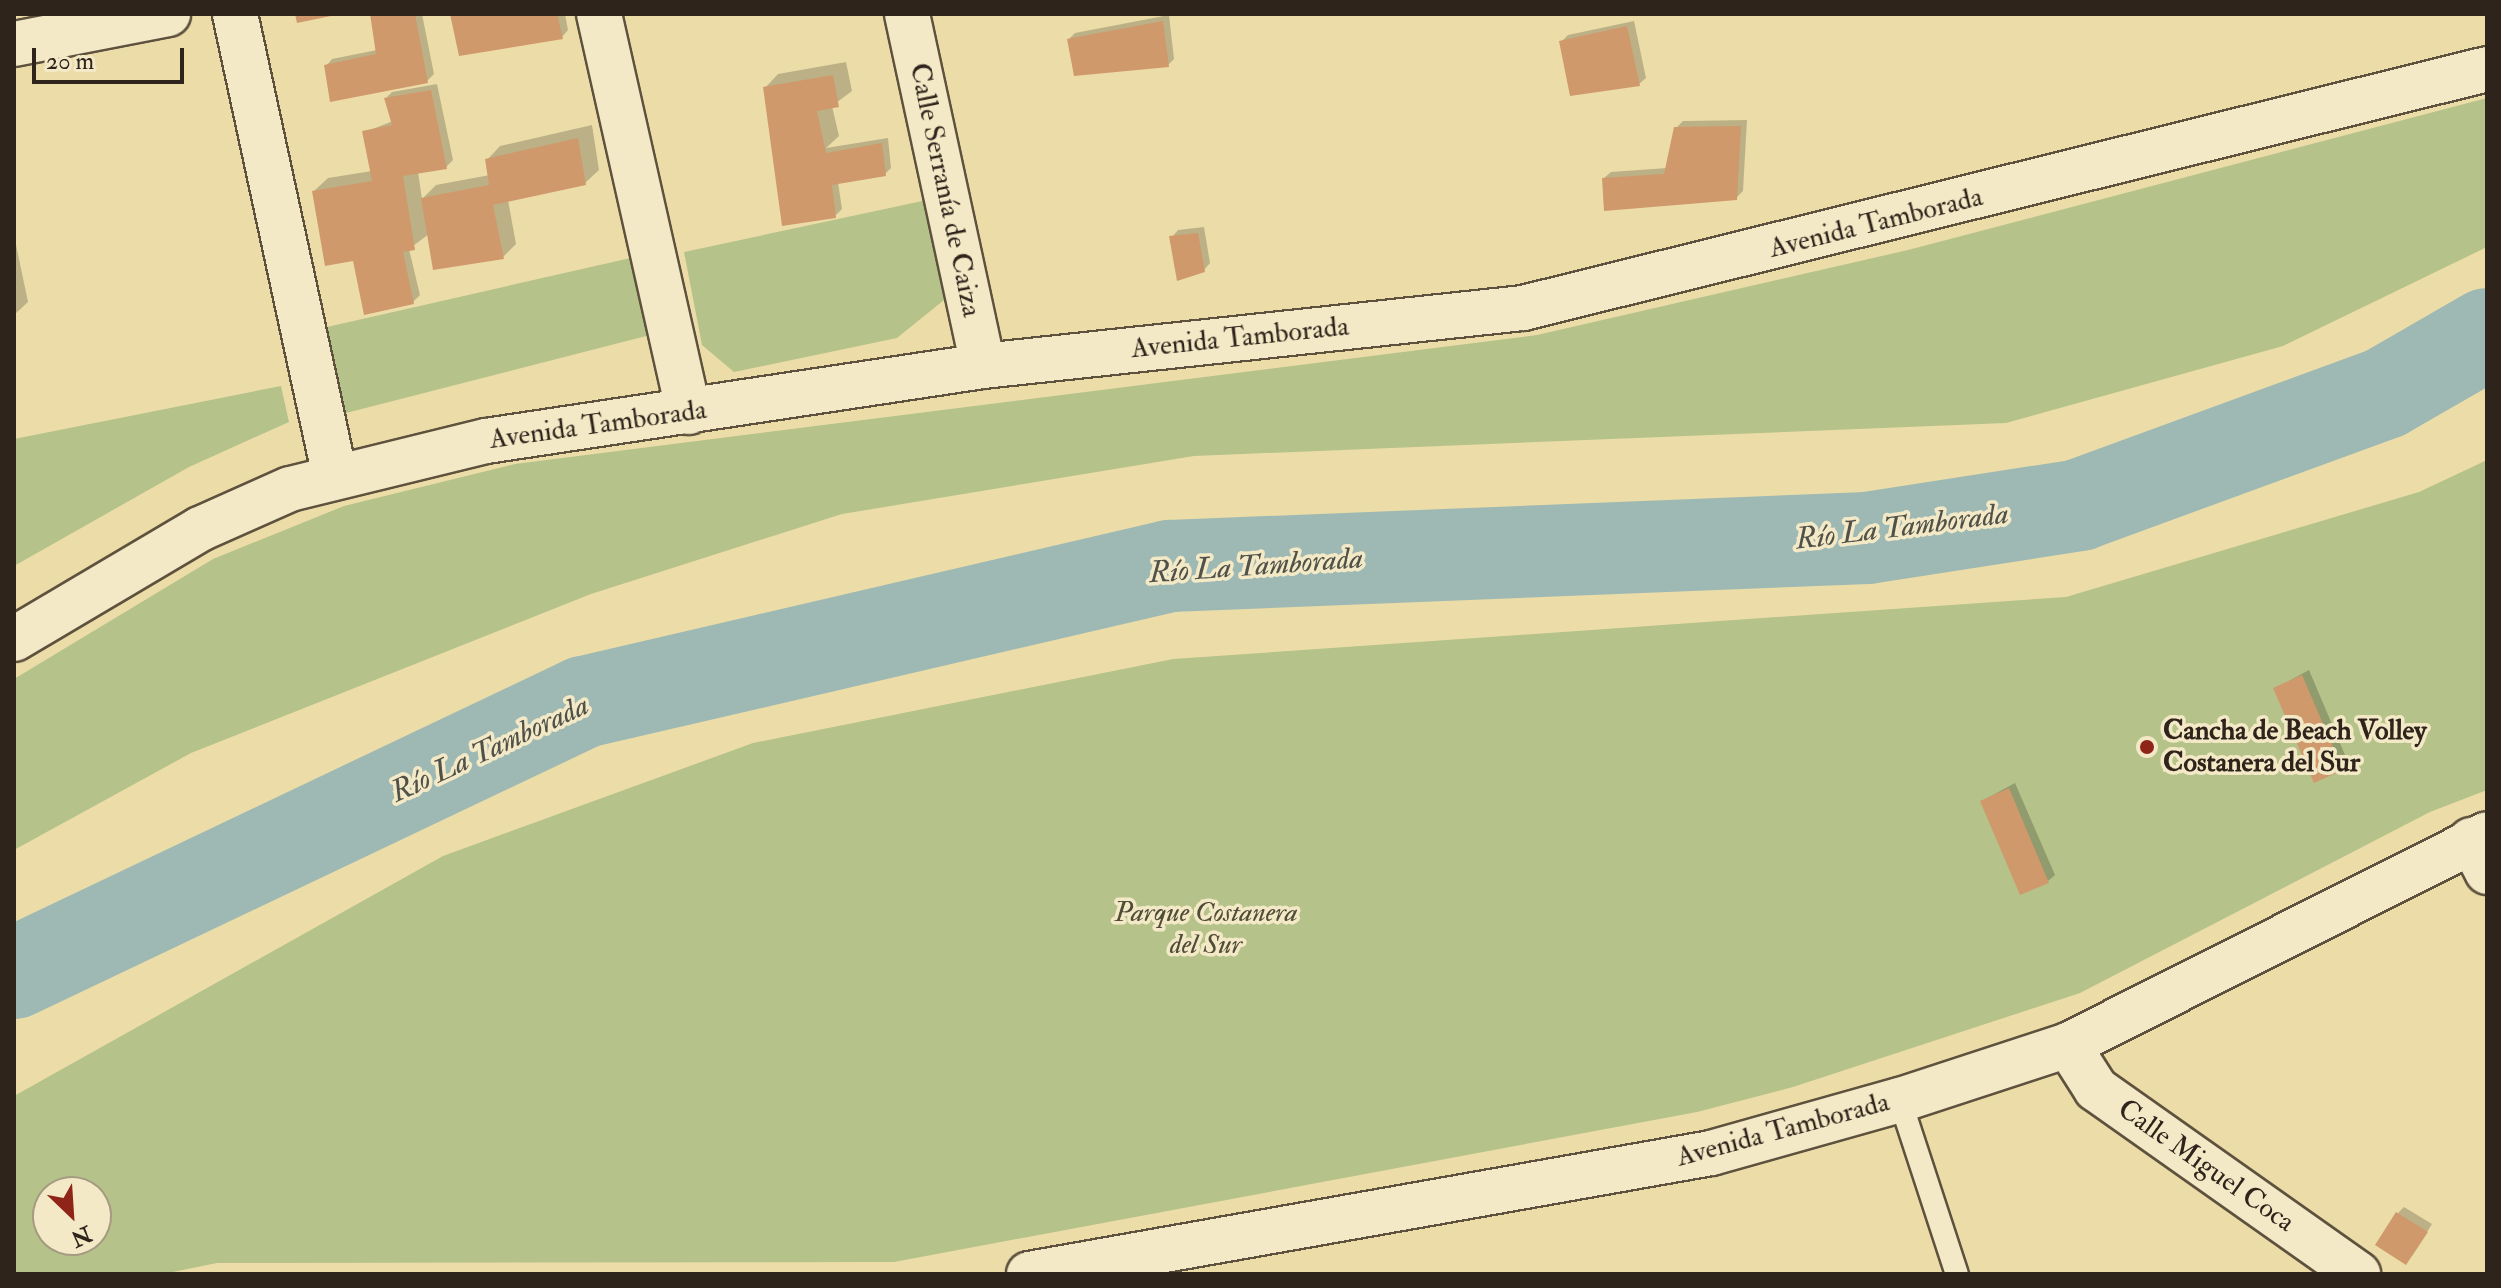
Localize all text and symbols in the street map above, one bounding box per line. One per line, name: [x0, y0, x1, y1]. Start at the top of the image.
scale bar: [36, 32, 188, 82]
text: 20 m: [46, 46, 94, 77]
street label: Calle Serranía de Caiza: [902, 60, 988, 320]
street label: Avenida Tamborada: [1766, 180, 1986, 266]
street label: Avenida Tamborada: [1129, 310, 1351, 366]
street label: Avenida Tamborada: [487, 393, 709, 457]
water label: Río La Tamborada: [1793, 496, 2011, 558]
water label: Río La Tamborada: [1148, 541, 1364, 591]
water label: Río La Tamborada: [385, 687, 595, 811]
place label: Cancha de Beach Volley Costanera del Sur: [2163, 714, 2427, 780]
marker: Cancha de Beach Volley Costanera del Sur: [2138, 738, 2156, 756]
park label: Parque Costanera del Sur: [1114, 896, 1298, 962]
street label: Avenida Tamborada: [1673, 1085, 1893, 1175]
street label: Calle Miguel Coca: [2111, 1092, 2301, 1240]
north arrow: [32, 1176, 112, 1256]
text: N: [66, 1219, 96, 1253]

